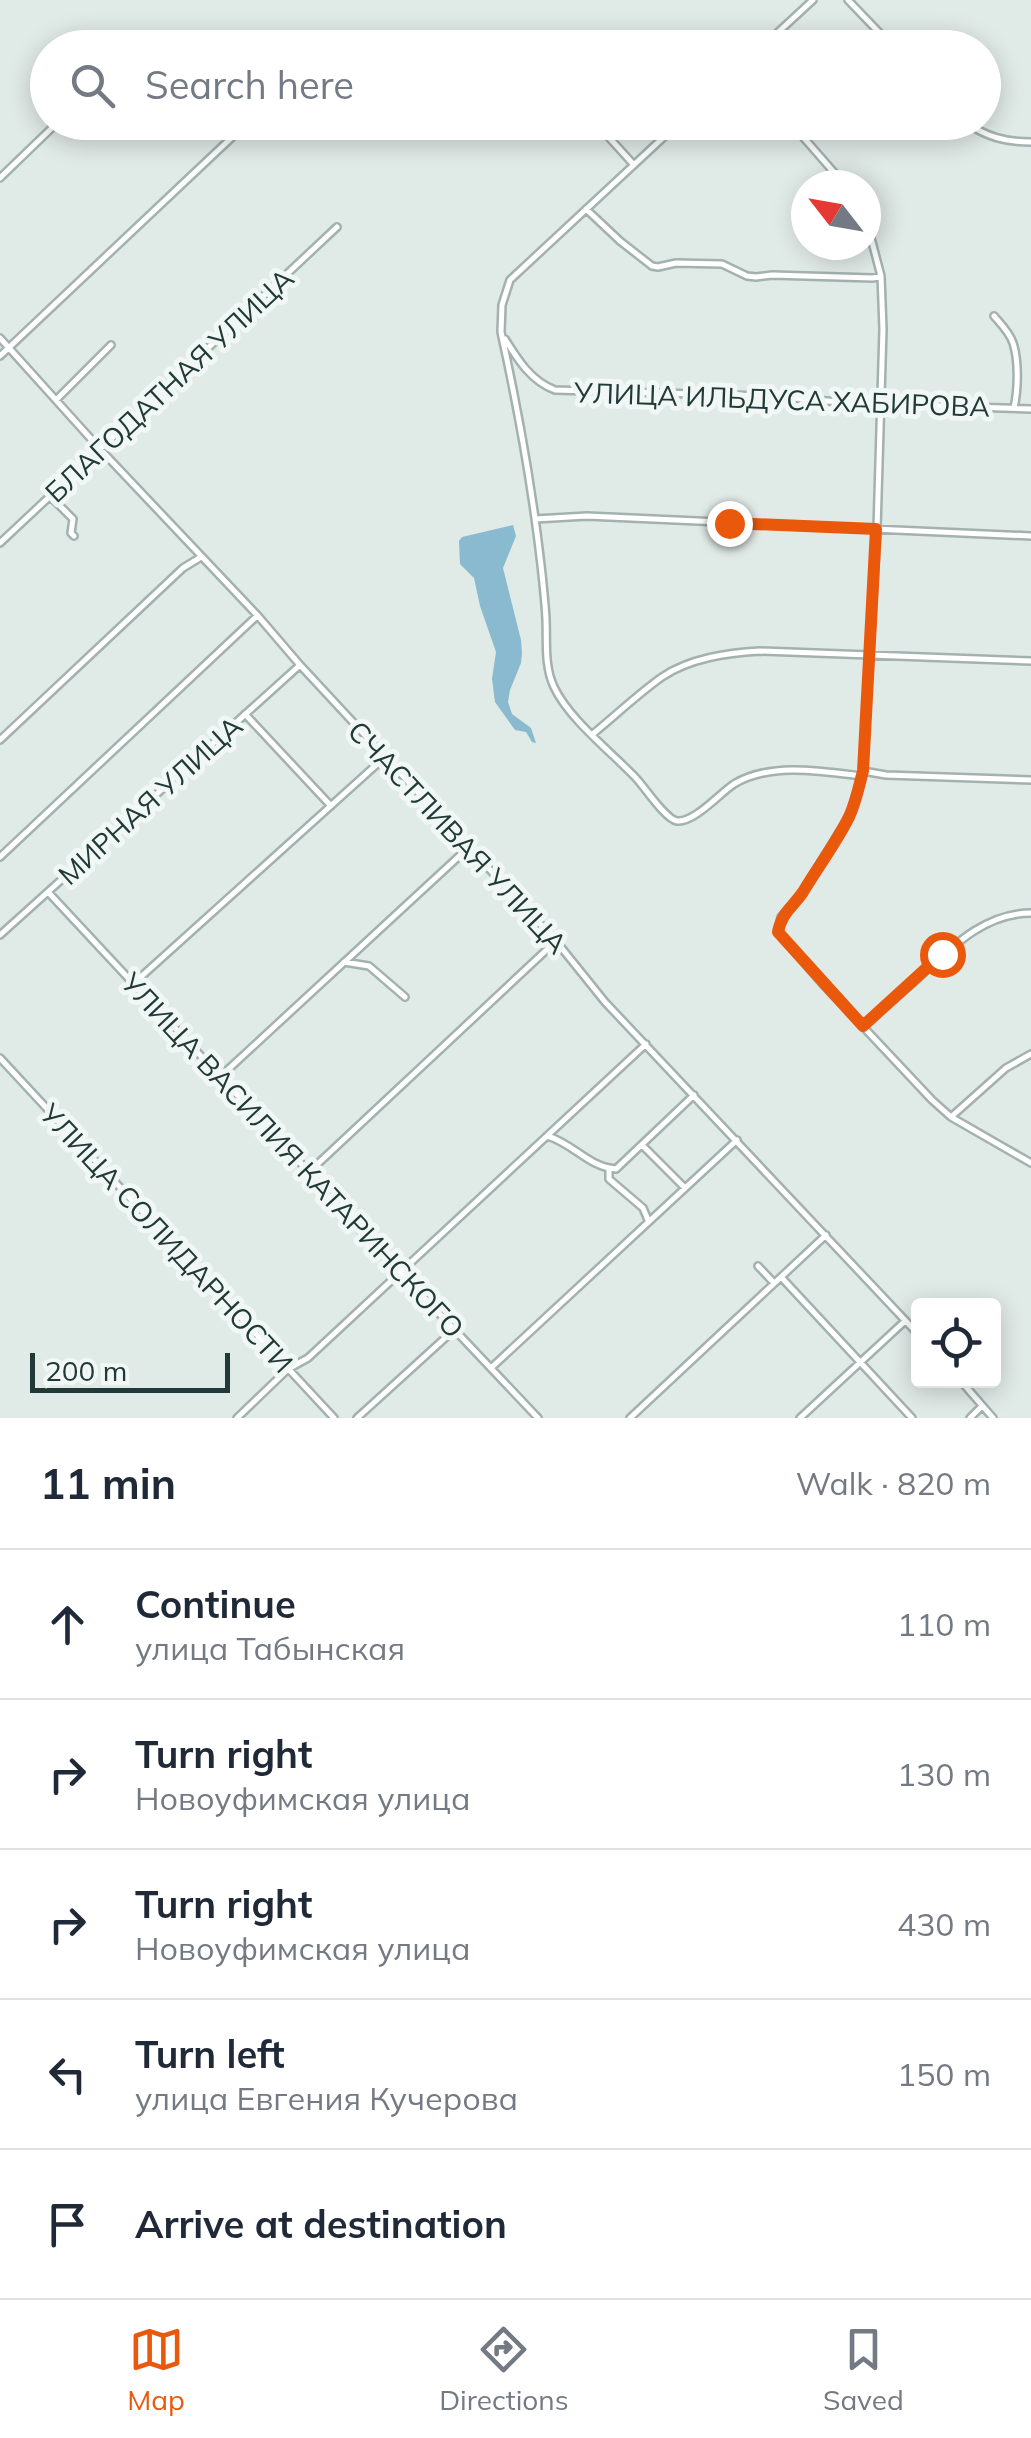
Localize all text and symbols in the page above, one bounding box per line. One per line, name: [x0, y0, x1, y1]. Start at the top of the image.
search box: [30, 30, 1001, 140]
icon: search: [65, 58, 120, 113]
text: Search here: [145, 61, 354, 109]
north arrow: [791, 170, 881, 260]
street label: БЛАГОДАТНАЯ УЛИЦА: [37, 260, 301, 509]
street label: УЛИЦА ИЛЬДУСА ХАБИРОВА: [572, 374, 991, 424]
route end: [707, 501, 753, 547]
street label: МИРНАЯ УЛИЦА: [51, 708, 250, 892]
street label: СЧАСТЛИВАЯ УЛИЦА: [341, 713, 575, 961]
route start: [920, 932, 966, 978]
street label: УЛИЦА ВАСИЛИЯ КАТАРИНСКОГО: [114, 964, 472, 1345]
street label: УЛИЦА СОЛИДАРНОСТИ: [32, 1096, 301, 1380]
map controls: [911, 1298, 1001, 1388]
button: locate: [911, 1298, 1001, 1388]
scale bar: [30, 1348, 230, 1392]
text: 200 m: [45, 1353, 127, 1388]
text: 11 min: [40, 1457, 176, 1510]
text: Walk · 820 m: [796, 1463, 991, 1503]
text: Continue: [135, 1580, 296, 1628]
icon: ahead: [40, 1597, 95, 1652]
text: 110 m: [897, 1604, 991, 1644]
text: улица Табынская: [135, 1628, 405, 1668]
text: Turn right: [135, 1730, 312, 1778]
icon: right: [40, 1747, 95, 1802]
text: 130 m: [897, 1754, 991, 1794]
text: Новоуфимская улица: [135, 1778, 470, 1818]
text: Turn right: [135, 1880, 312, 1928]
icon: right: [40, 1897, 95, 1952]
text: 430 m: [897, 1904, 991, 1944]
text: Новоуфимская улица: [135, 1928, 470, 1968]
text: Turn left: [135, 2030, 285, 2078]
icon: left: [40, 2047, 95, 2102]
text: 150 m: [897, 2054, 991, 2094]
text: улица Евгения Кучерова: [135, 2078, 518, 2118]
icon: arrive: [40, 2197, 95, 2252]
text: Arrive at destination: [135, 2200, 507, 2248]
tab: Map: [127, 2322, 185, 2417]
tab: Directions: [439, 2322, 569, 2417]
tab: Saved: [823, 2322, 904, 2417]

